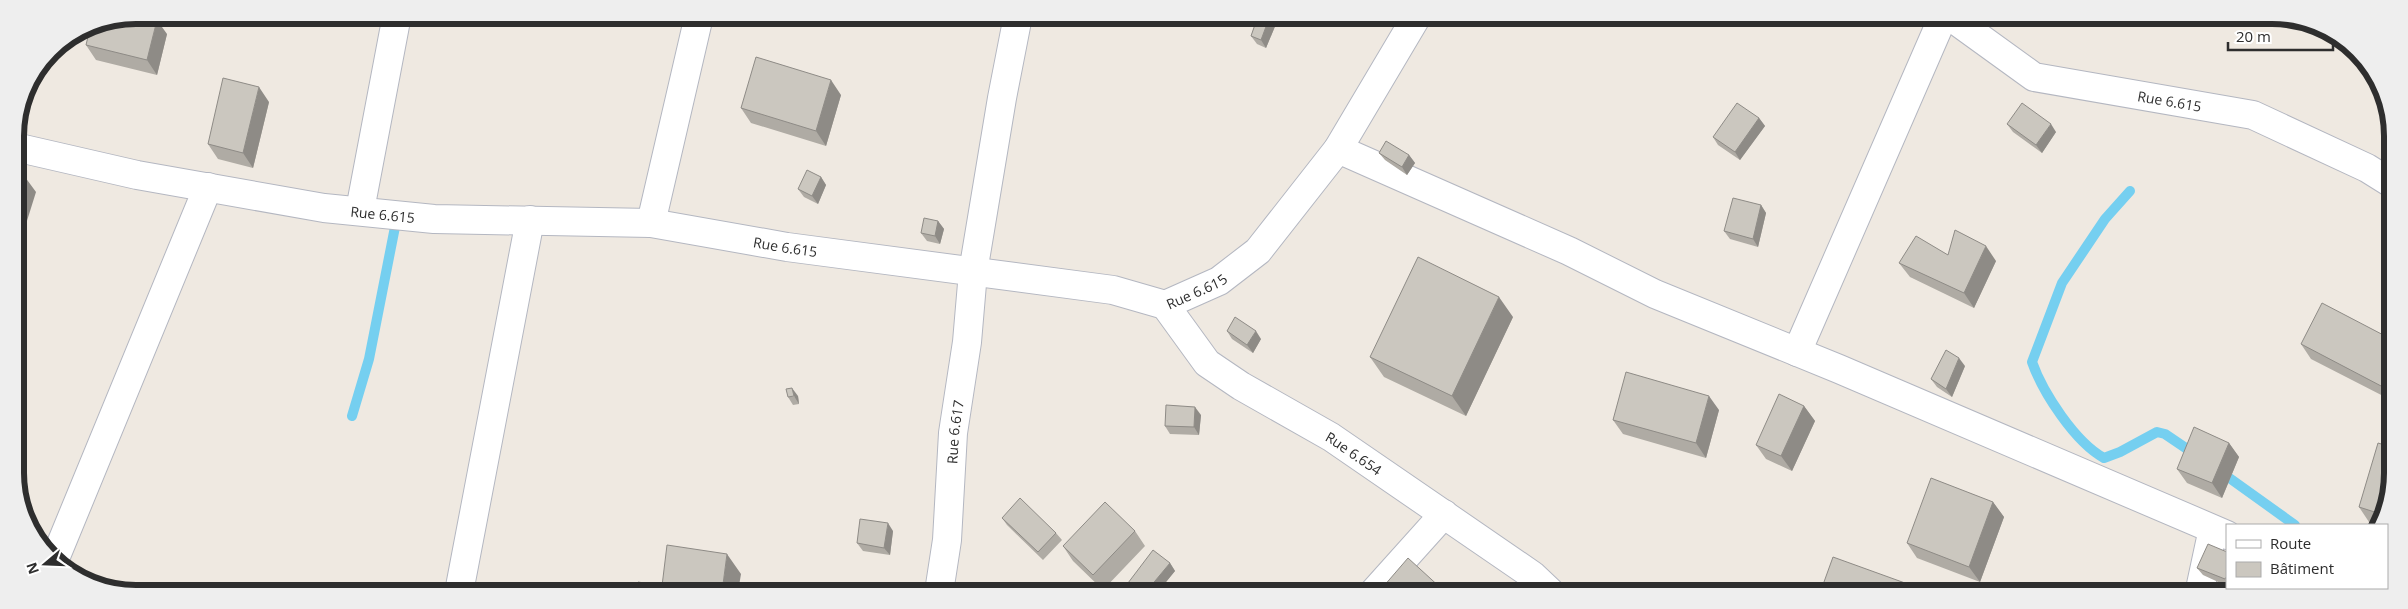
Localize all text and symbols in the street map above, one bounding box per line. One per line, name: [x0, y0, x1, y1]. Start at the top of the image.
scale bar: [2228, 20, 2333, 52]
text: 20 m: [2236, 26, 2271, 46]
street label: Rue 6.615: [2136, 86, 2203, 115]
street label: Rue 6.615: [350, 201, 416, 227]
street label: Rue 6.615: [752, 232, 818, 260]
street label: Rue 6.615: [1163, 269, 1231, 313]
street label: Rue 6.617: [942, 398, 967, 465]
street label: Rue 6.654: [1323, 427, 1386, 479]
legend: [2226, 524, 2388, 589]
text: Route: [2270, 533, 2311, 553]
north arrow: [20, 539, 70, 589]
text: Bâtiment: [2270, 558, 2334, 578]
text: N: [21, 560, 43, 577]

